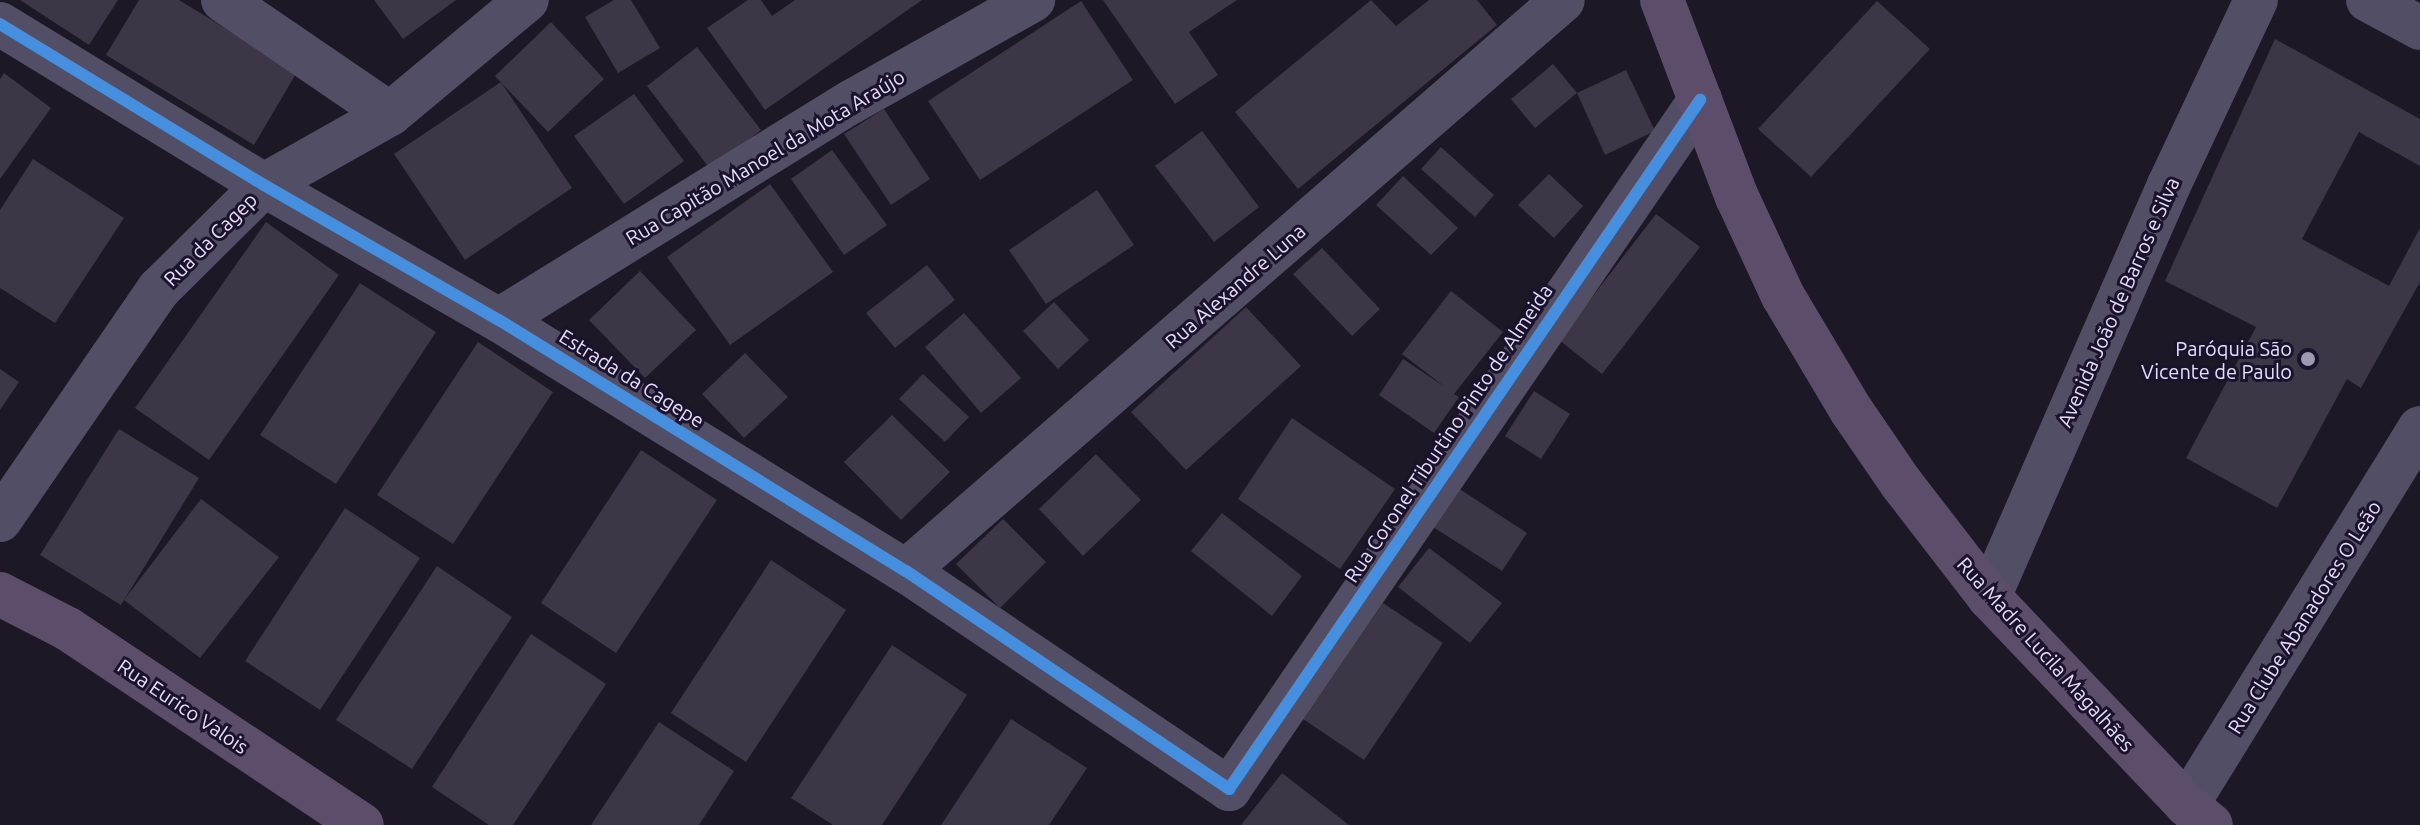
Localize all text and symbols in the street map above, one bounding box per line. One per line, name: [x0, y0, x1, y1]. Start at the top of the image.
street label: Rua Capitão Manoel da Mota Araújo: [621, 64, 909, 250]
street label: Avenida João de Barros e Silva: [2052, 173, 2184, 431]
street label: Rua da Cagep: [158, 187, 262, 291]
street label: Rua Alexandre Luna: [1160, 219, 1310, 353]
street label: Rua Coronel Tiburtino Pinto de Almeida: [1339, 279, 1557, 587]
street label: Estrada da Cagepe: [555, 324, 709, 432]
place label: Paróquia São Vicente de Paulo: [2141, 336, 2292, 383]
marker: Paróquia São Vicente de Paulo: [2299, 350, 2317, 368]
street label: Rua Clube Abanadores O Leão: [2222, 496, 2386, 738]
street label: Rua Madre Lucila Magalhães: [1952, 552, 2140, 756]
street label: Rua Eurico Valois: [113, 653, 253, 759]

